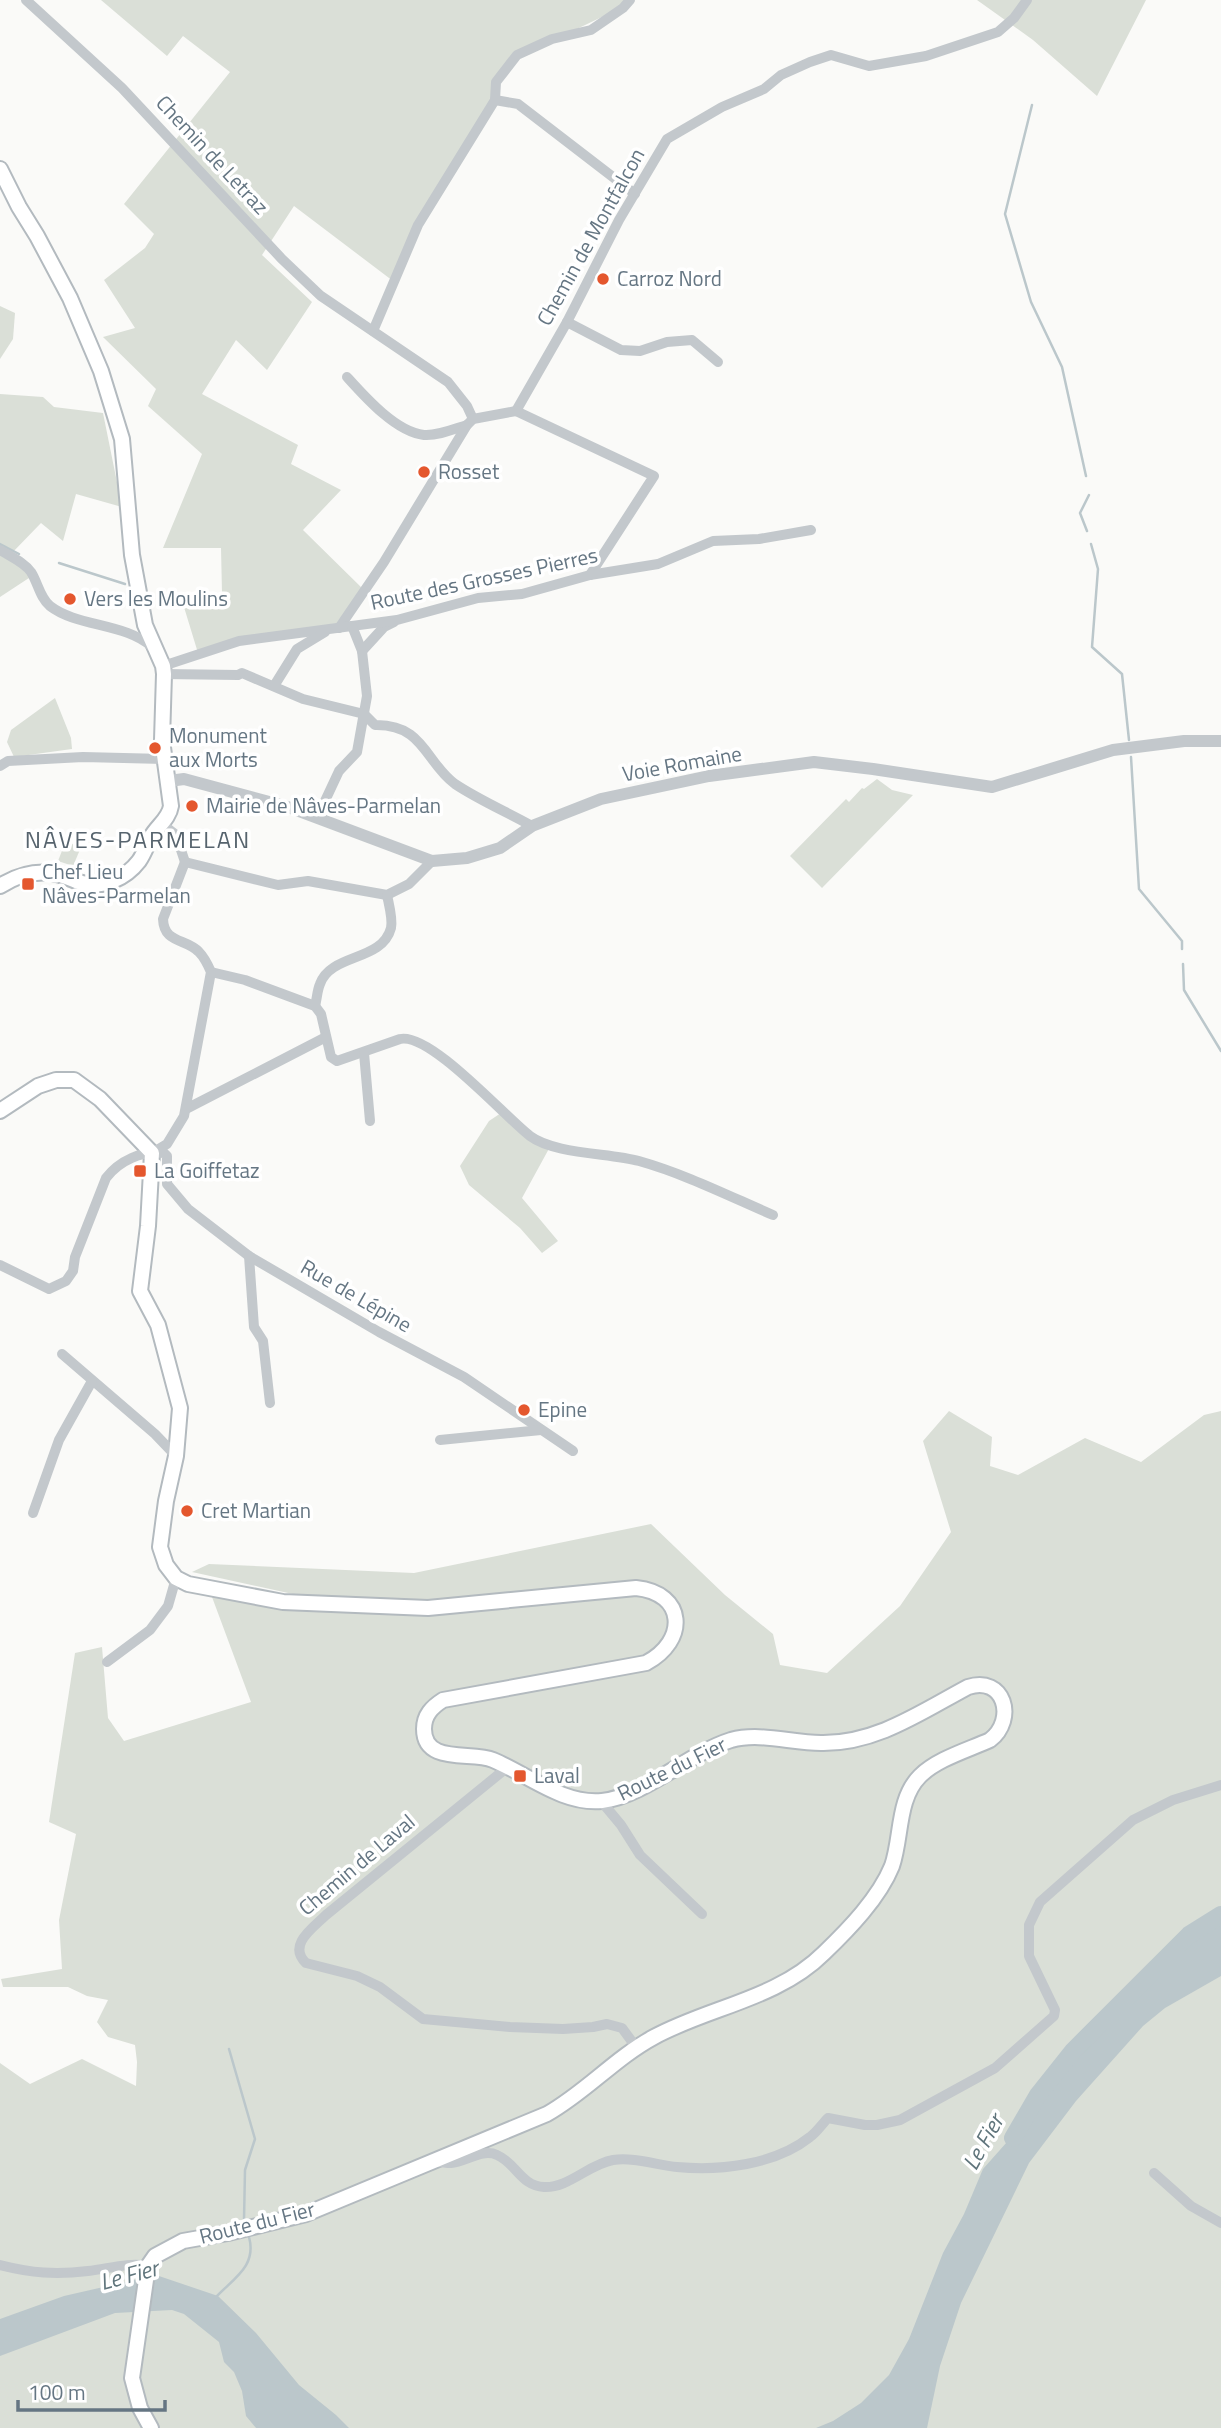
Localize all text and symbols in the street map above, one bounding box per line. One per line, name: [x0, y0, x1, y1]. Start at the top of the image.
street label: Chemin de Letraz: [149, 87, 277, 221]
street label: Chemin de Montfalcon: [528, 142, 652, 331]
place label: Carroz Nord: [617, 262, 722, 294]
marker: Carroz Nord: [595, 271, 611, 287]
place label: Rosset: [438, 455, 500, 487]
marker: Rosset: [416, 464, 432, 480]
street label: Route des Grosses Pierres: [367, 538, 600, 618]
place label: Vers les Moulins: [84, 582, 228, 614]
marker: Vers les Moulins: [62, 591, 78, 607]
place label: Monument aux Morts: [169, 719, 267, 775]
street label: Voie Romaine: [620, 737, 744, 789]
marker: Monument aux Morts: [147, 740, 163, 756]
place label: Mairie de Nâves-Parmelan: [206, 789, 441, 821]
marker: Mairie de Nâves-Parmelan: [184, 798, 200, 814]
district label: NÂVES-PARMELAN: [25, 821, 251, 857]
place label: Chef Lieu Nâves-Parmelan: [42, 855, 191, 911]
marker: Chef Lieu Nâves-Parmelan: [20, 876, 36, 892]
place label: La Goiffetaz: [154, 1154, 260, 1186]
marker: La Goiffetaz: [132, 1163, 148, 1179]
street label: Rue de Lépine: [295, 1250, 418, 1340]
place label: Epine: [538, 1393, 587, 1425]
marker: Epine: [516, 1402, 532, 1418]
place label: Cret Martian: [201, 1494, 311, 1526]
marker: Cret Martian: [179, 1503, 195, 1519]
street label: Route du Fier: [612, 1728, 732, 1808]
place label: Laval: [534, 1759, 580, 1791]
marker: Laval: [512, 1768, 528, 1784]
street label: Chemin de Laval: [291, 1806, 422, 1923]
water label: Le Fier: [953, 2105, 1014, 2176]
street label: Route du Fier: [196, 2192, 318, 2252]
water label: Le Fier: [96, 2249, 165, 2299]
scale bar: [18, 2368, 164, 2412]
text: 100 m: [28, 2376, 85, 2408]

